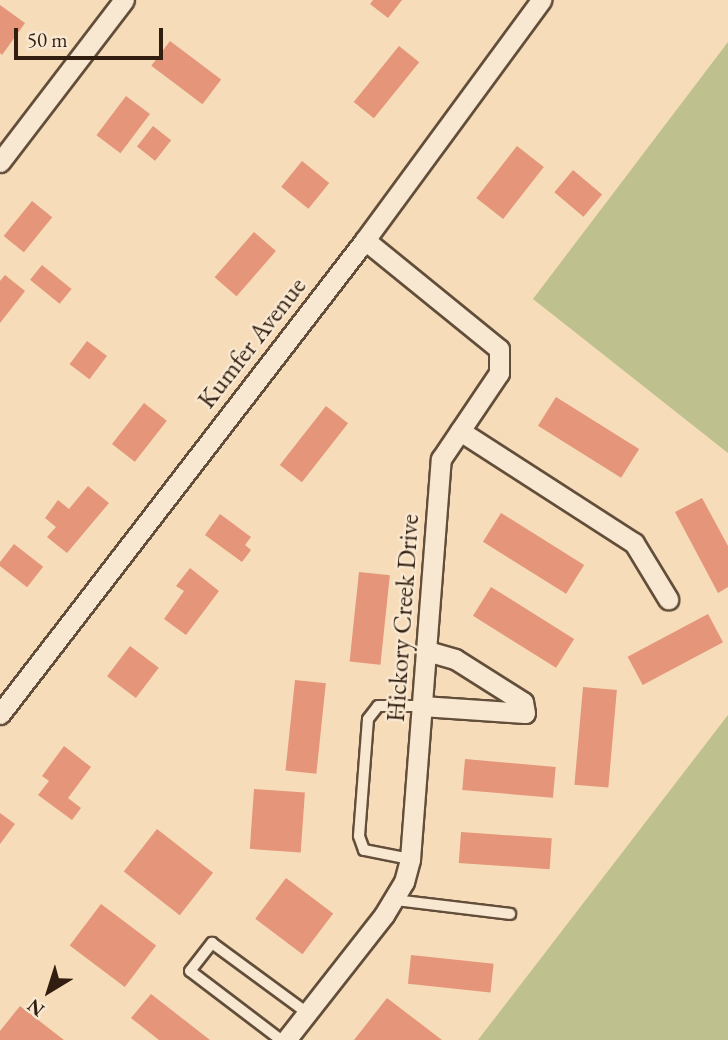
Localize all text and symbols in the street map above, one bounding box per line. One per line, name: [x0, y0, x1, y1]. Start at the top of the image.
scale bar: [18, 14, 166, 58]
text: 50 m: [27, 26, 68, 53]
street label: Kumfer Avenue: [191, 271, 313, 415]
street label: Hickory Creek Drive: [380, 513, 426, 723]
north arrow: [14, 956, 84, 1026]
text: N: [22, 993, 50, 1023]

